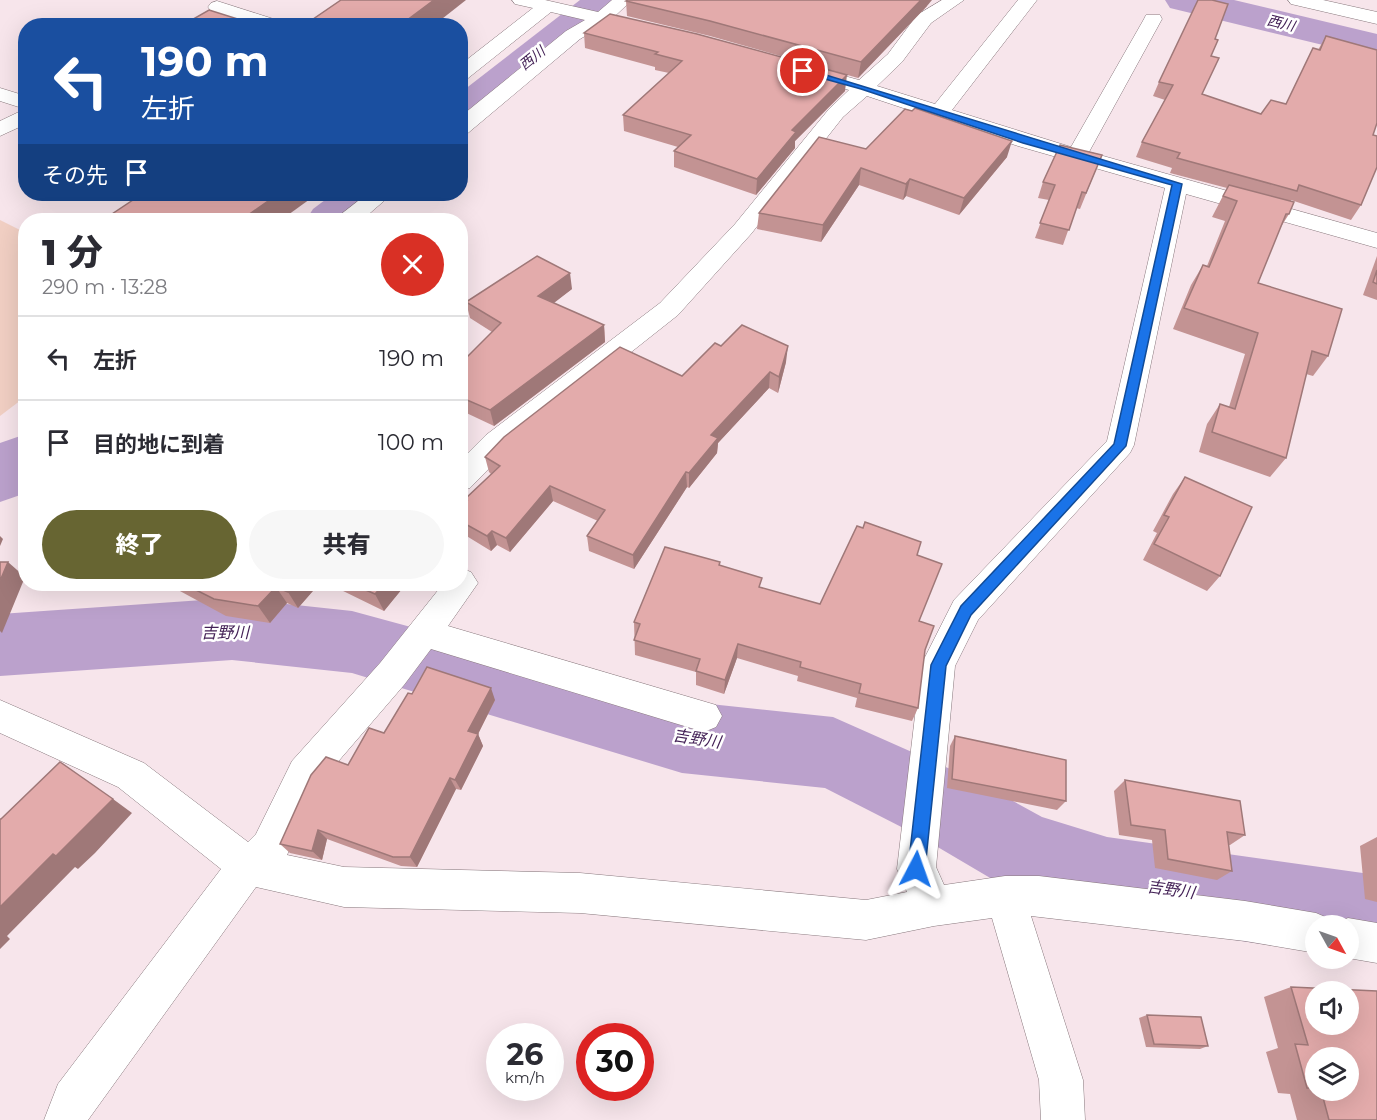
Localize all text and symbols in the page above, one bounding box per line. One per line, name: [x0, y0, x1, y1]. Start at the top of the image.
water label: 西川: [1265, 11, 1299, 36]
text: 190 m: [141, 35, 269, 87]
water label: 西川: [515, 41, 550, 74]
icon: left: [42, 42, 120, 120]
pin: [777, 45, 828, 96]
icon: arrive: [786, 54, 819, 87]
text: 左折: [141, 92, 195, 125]
icon: arrive: [120, 156, 153, 189]
text: その先: [42, 162, 108, 189]
text: 1 分: [42, 230, 103, 274]
button: close: [381, 233, 444, 296]
text: 290 m · 13:28: [42, 275, 168, 299]
icon: left: [42, 342, 75, 375]
text: 190 m: [379, 345, 444, 372]
text: 左折: [93, 347, 137, 374]
icon: arrive: [42, 426, 75, 459]
text: 100 m: [378, 429, 444, 456]
text: 目的地に到着: [93, 431, 225, 458]
button: 終了: [42, 510, 237, 579]
button: 共有: [249, 510, 444, 579]
water label: 吉野川: [201, 623, 251, 642]
water label: 吉野川: [672, 725, 724, 752]
position arrow: [884, 837, 948, 901]
water label: 吉野川: [1146, 877, 1198, 903]
north arrow: [1305, 915, 1359, 969]
map controls: [1305, 915, 1359, 1101]
button: sound: [1305, 981, 1359, 1035]
speed limit sign: 30: [576, 1023, 654, 1101]
text: 26: [507, 1036, 543, 1073]
button: layers: [1305, 1047, 1359, 1101]
text: km/h: [505, 1068, 545, 1087]

